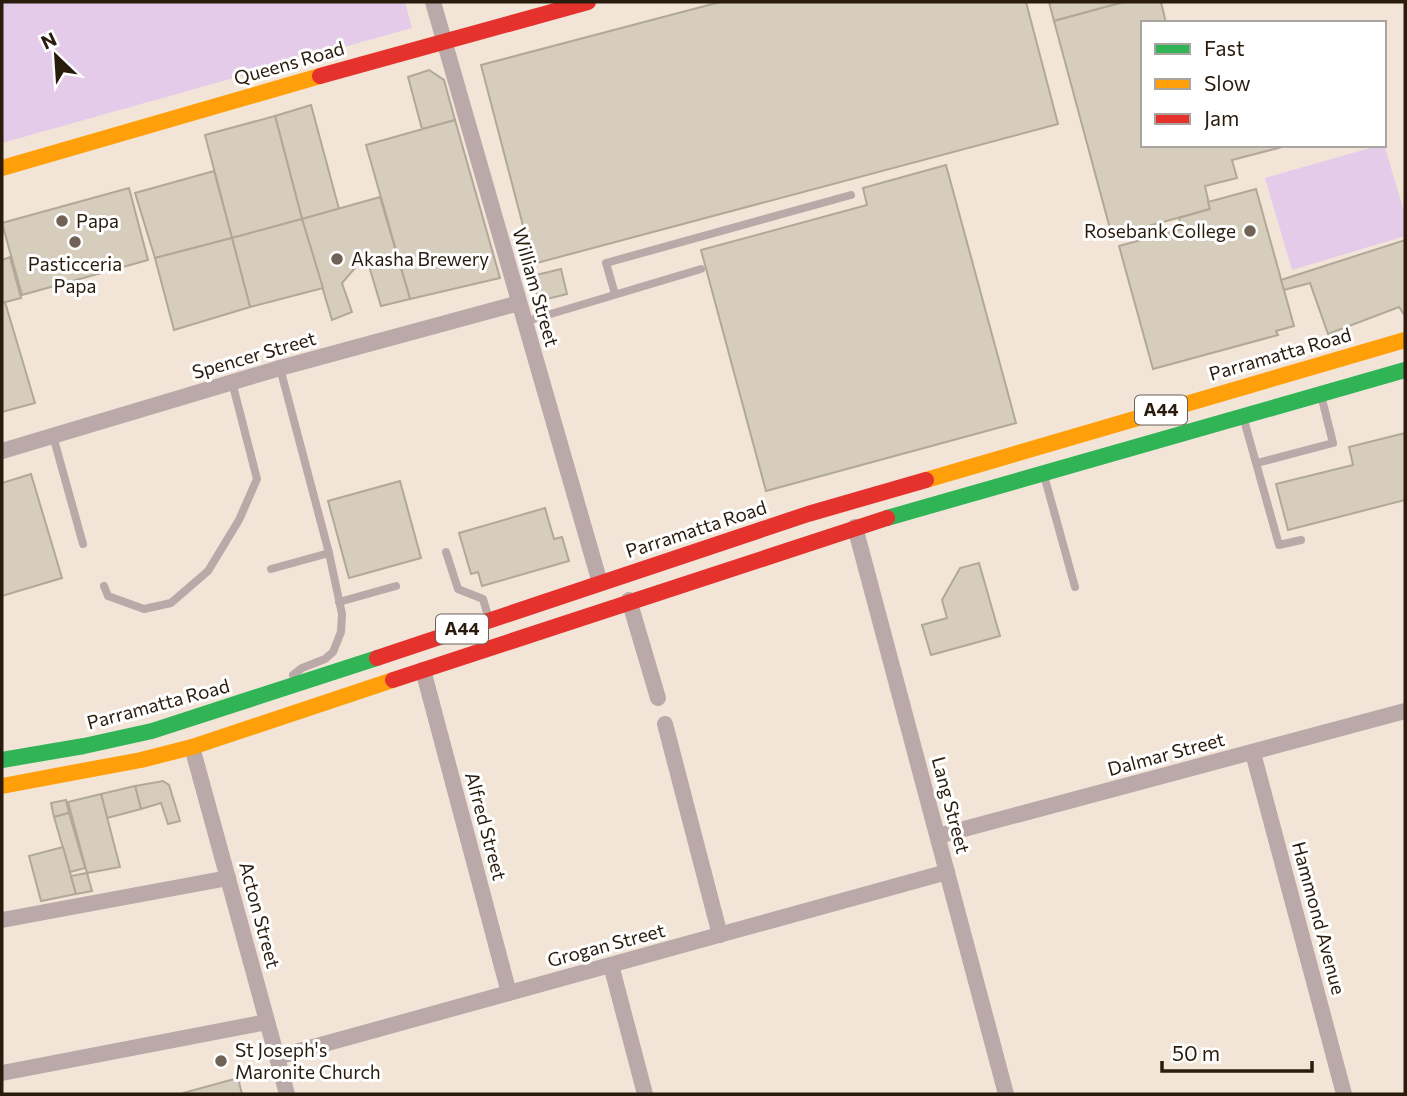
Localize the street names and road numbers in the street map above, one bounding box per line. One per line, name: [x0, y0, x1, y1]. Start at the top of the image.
street label: Queens Road: [231, 36, 347, 89]
street label: William Street: [509, 225, 564, 349]
street label: Parramatta Road: [1206, 322, 1354, 385]
street label: Spencer Street: [189, 326, 319, 383]
road number: A44: [1135, 396, 1187, 424]
street label: Parramatta Road: [622, 495, 769, 562]
road number: A44: [436, 614, 488, 644]
street label: Parramatta Road: [84, 673, 232, 734]
street label: Dalmar Street: [1105, 727, 1227, 780]
street label: Lang Street: [928, 754, 976, 856]
street label: Alfred Street: [461, 769, 512, 883]
street label: Hammond Avenue: [1288, 839, 1351, 997]
street label: Acton Street: [235, 859, 286, 971]
street label: Grogan Street: [545, 918, 667, 971]

